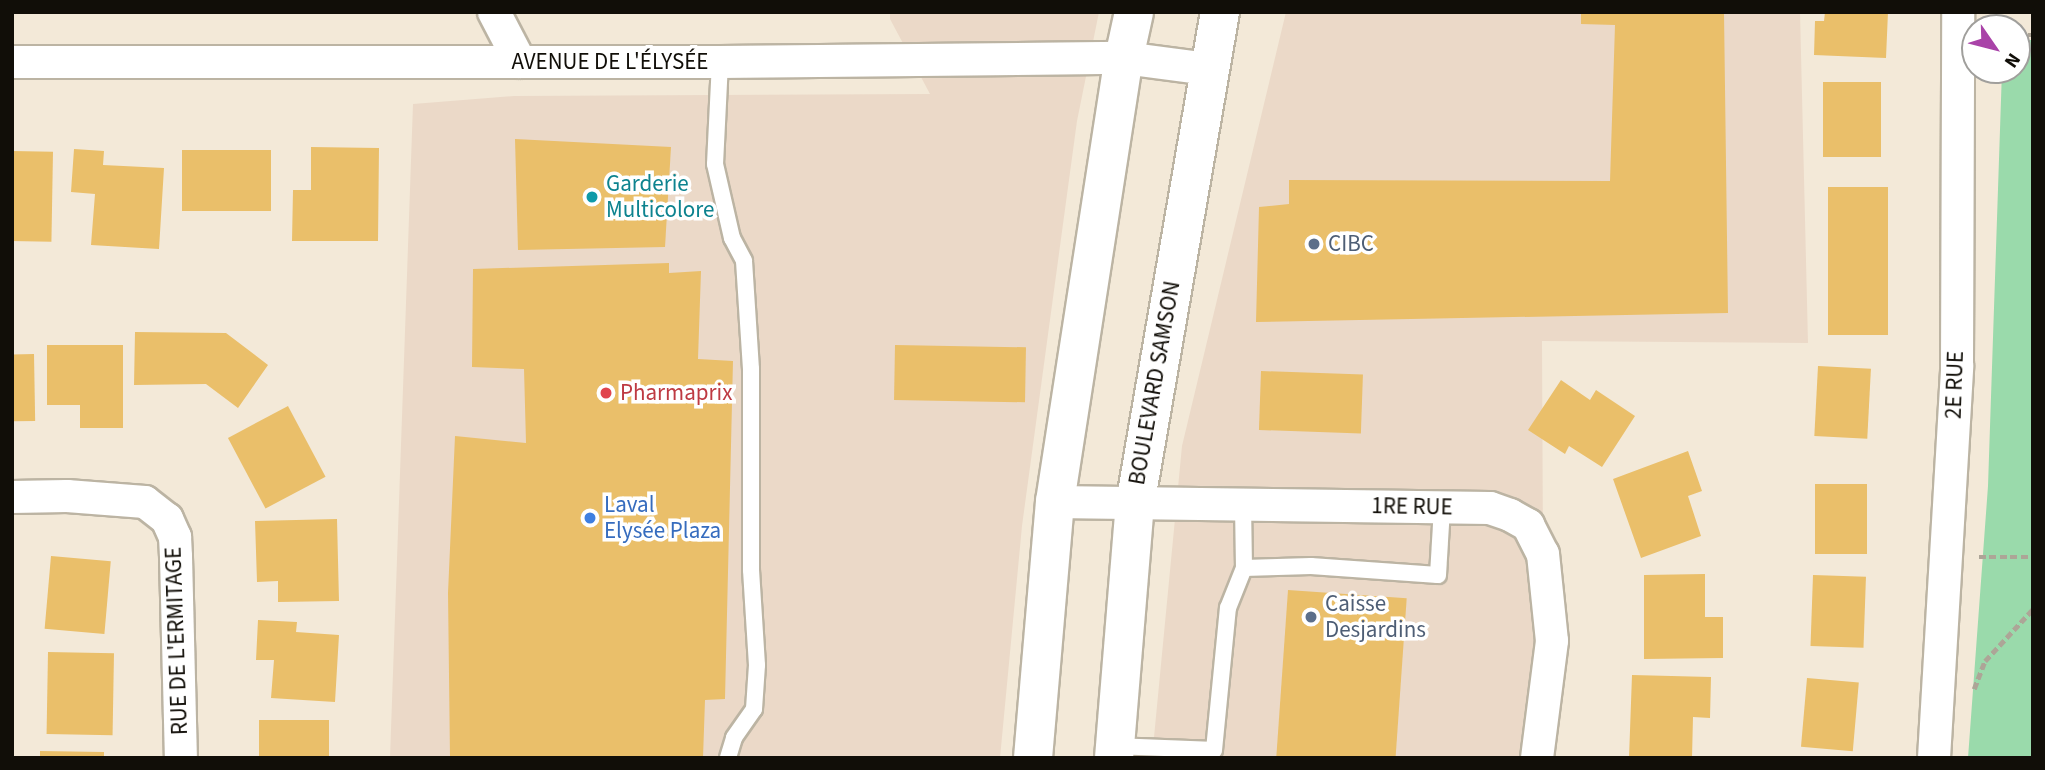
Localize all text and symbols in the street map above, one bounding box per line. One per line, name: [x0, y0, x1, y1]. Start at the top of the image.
north arrow: [1961, 14, 2031, 84]
text: N: [1997, 47, 2027, 73]
street label: AVENUE DE L'ÉLYSÉE: [512, 48, 708, 76]
place label: Garderie Multicolore: [606, 170, 714, 224]
marker: Garderie Multicolore: [584, 189, 600, 205]
place label: CIBC: [1328, 230, 1374, 258]
marker: CIBC: [1306, 236, 1322, 252]
street label: BOULEVARD SAMSON: [1123, 279, 1187, 487]
street label: 2E RUE: [1940, 350, 1970, 420]
place label: Pharmaprix: [620, 379, 732, 407]
marker: Pharmaprix: [598, 385, 614, 401]
place label: Laval Elysée Plaza: [604, 491, 721, 545]
street label: 1RE RUE: [1371, 492, 1453, 522]
marker: Laval Elysée Plaza: [582, 510, 598, 526]
street label: RUE DE L'ERMITAGE: [160, 546, 194, 736]
place label: Caisse Desjardins: [1325, 590, 1426, 644]
marker: Caisse Desjardins: [1303, 609, 1319, 625]

